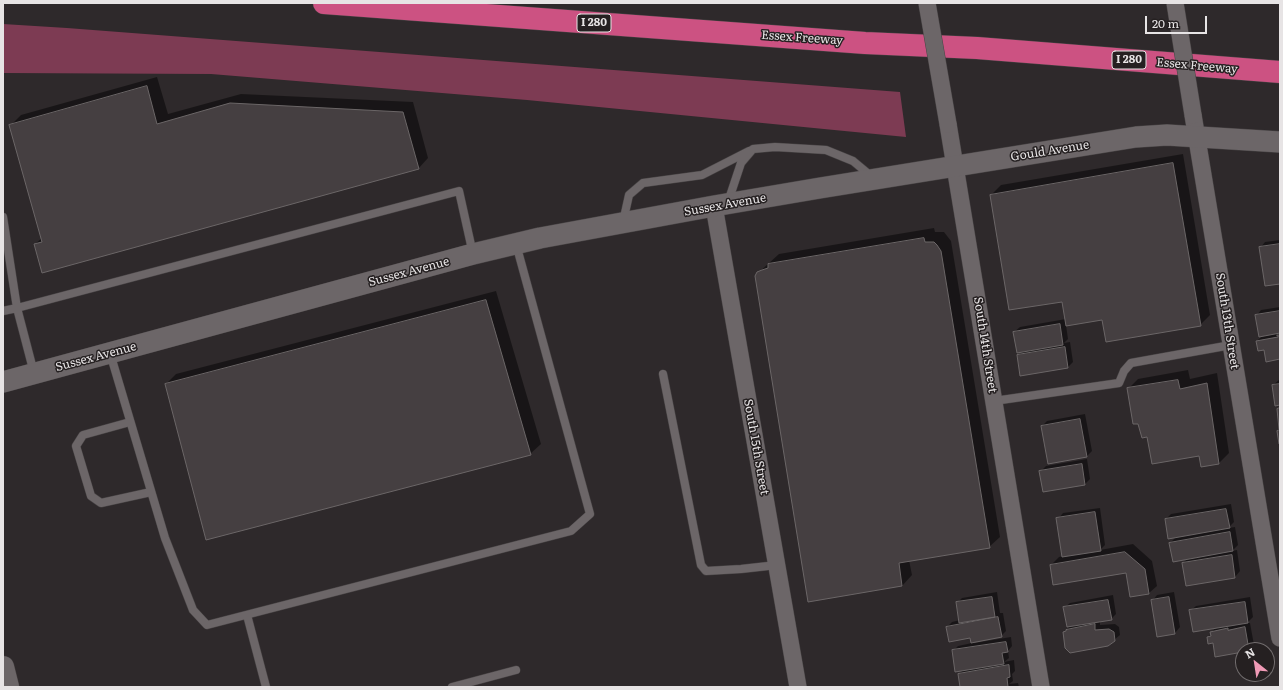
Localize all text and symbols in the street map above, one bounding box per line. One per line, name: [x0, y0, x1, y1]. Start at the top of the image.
scale bar: [1147, 8, 1209, 34]
road number: I 280: [577, 14, 611, 32]
text: 20 m: [1152, 14, 1179, 32]
street label: Essex Freeway: [761, 28, 843, 48]
road number: I 280: [1112, 51, 1146, 69]
street label: Essex Freeway: [1156, 55, 1238, 77]
street label: Gould Avenue: [1010, 138, 1090, 164]
street label: Sussex Avenue: [683, 191, 767, 219]
street label: Sussex Avenue: [367, 254, 451, 290]
street label: South 13th Street: [1212, 272, 1242, 370]
street label: South 14th Street: [970, 296, 1000, 394]
street label: Sussex Avenue: [54, 339, 138, 375]
street label: South 15th Street: [740, 398, 772, 496]
north arrow: [1235, 642, 1275, 682]
text: N: [1241, 643, 1257, 662]

